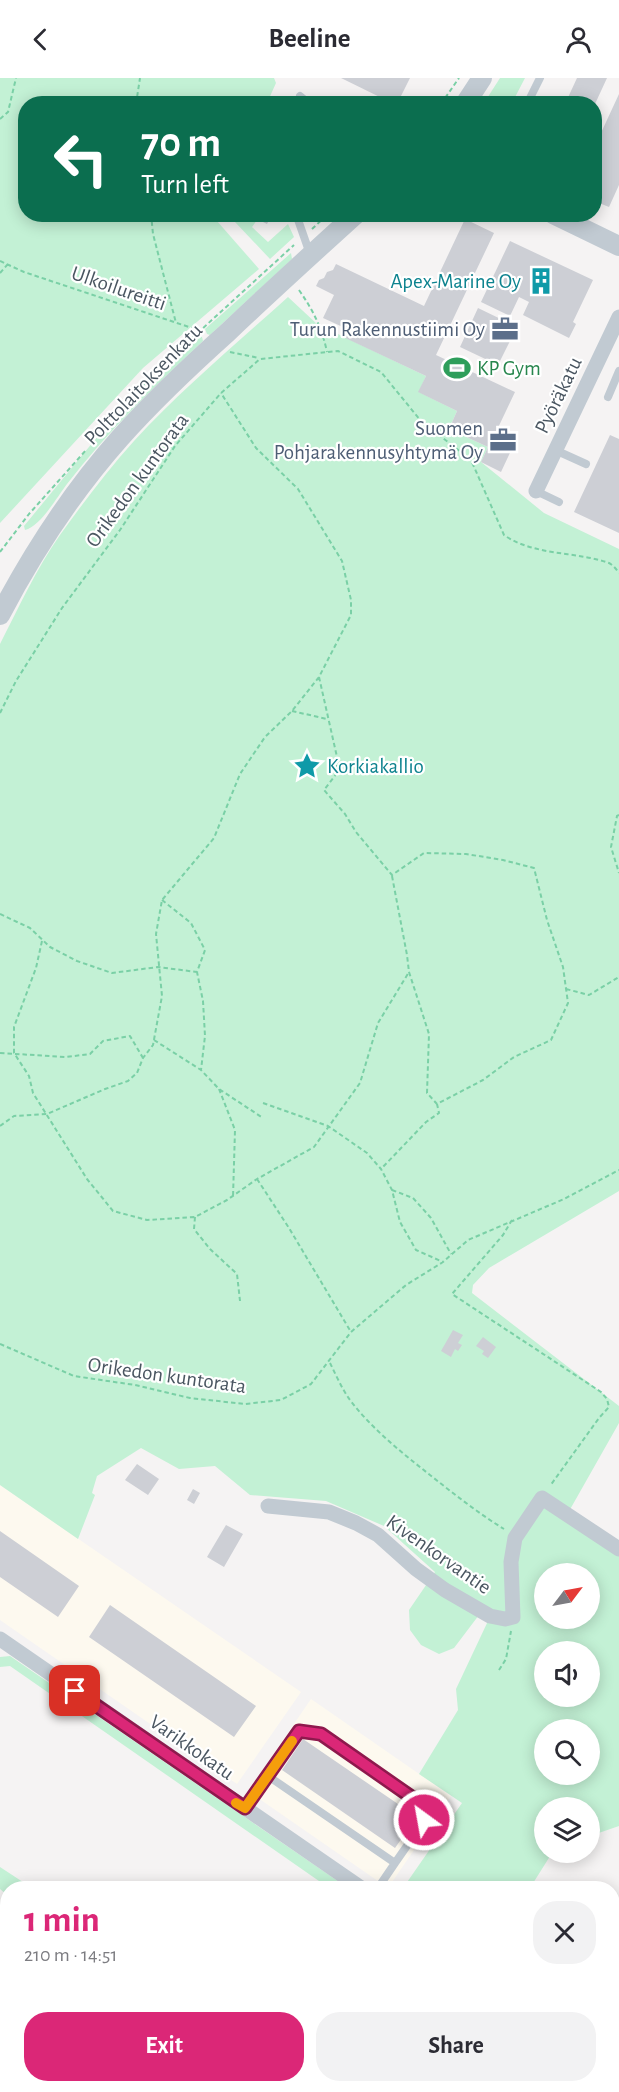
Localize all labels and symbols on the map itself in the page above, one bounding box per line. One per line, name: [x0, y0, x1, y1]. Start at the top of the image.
street label: Ulkoilureitti: [69, 262, 169, 314]
building icon: Apex-Marine Oy: [526, 266, 556, 296]
place label: Apex-Marine Oy: [391, 271, 521, 292]
office icon: Turun Rakennustiimi Oy: [490, 314, 520, 344]
street label: Polttolaitoksenkatu: [80, 319, 207, 449]
place label: Turun Rakennustiimi Oy: [290, 319, 485, 340]
sports icon: KP Gym: [442, 353, 472, 383]
street label: Pyöräkatu: [531, 353, 586, 437]
place label: KP Gym: [477, 358, 541, 379]
street label: Orikedon kuntorata: [82, 409, 193, 551]
place label: Suomen Pohjarakennusyhtymä Oy: [274, 418, 483, 463]
office icon: Suomen Pohjarakennusyhtymä Oy: [488, 425, 518, 455]
place icon: Korkiakallio: [292, 751, 322, 781]
place label: Korkiakallio: [327, 756, 424, 777]
street label: Orikedon kuntorata: [86, 1354, 248, 1397]
street label: Kivenkorvantie: [383, 1511, 495, 1598]
north arrow: [534, 1563, 600, 1629]
pin: [49, 1665, 100, 1716]
street label: Varikkokatu: [146, 1711, 238, 1784]
position arrow: [392, 1788, 456, 1852]

